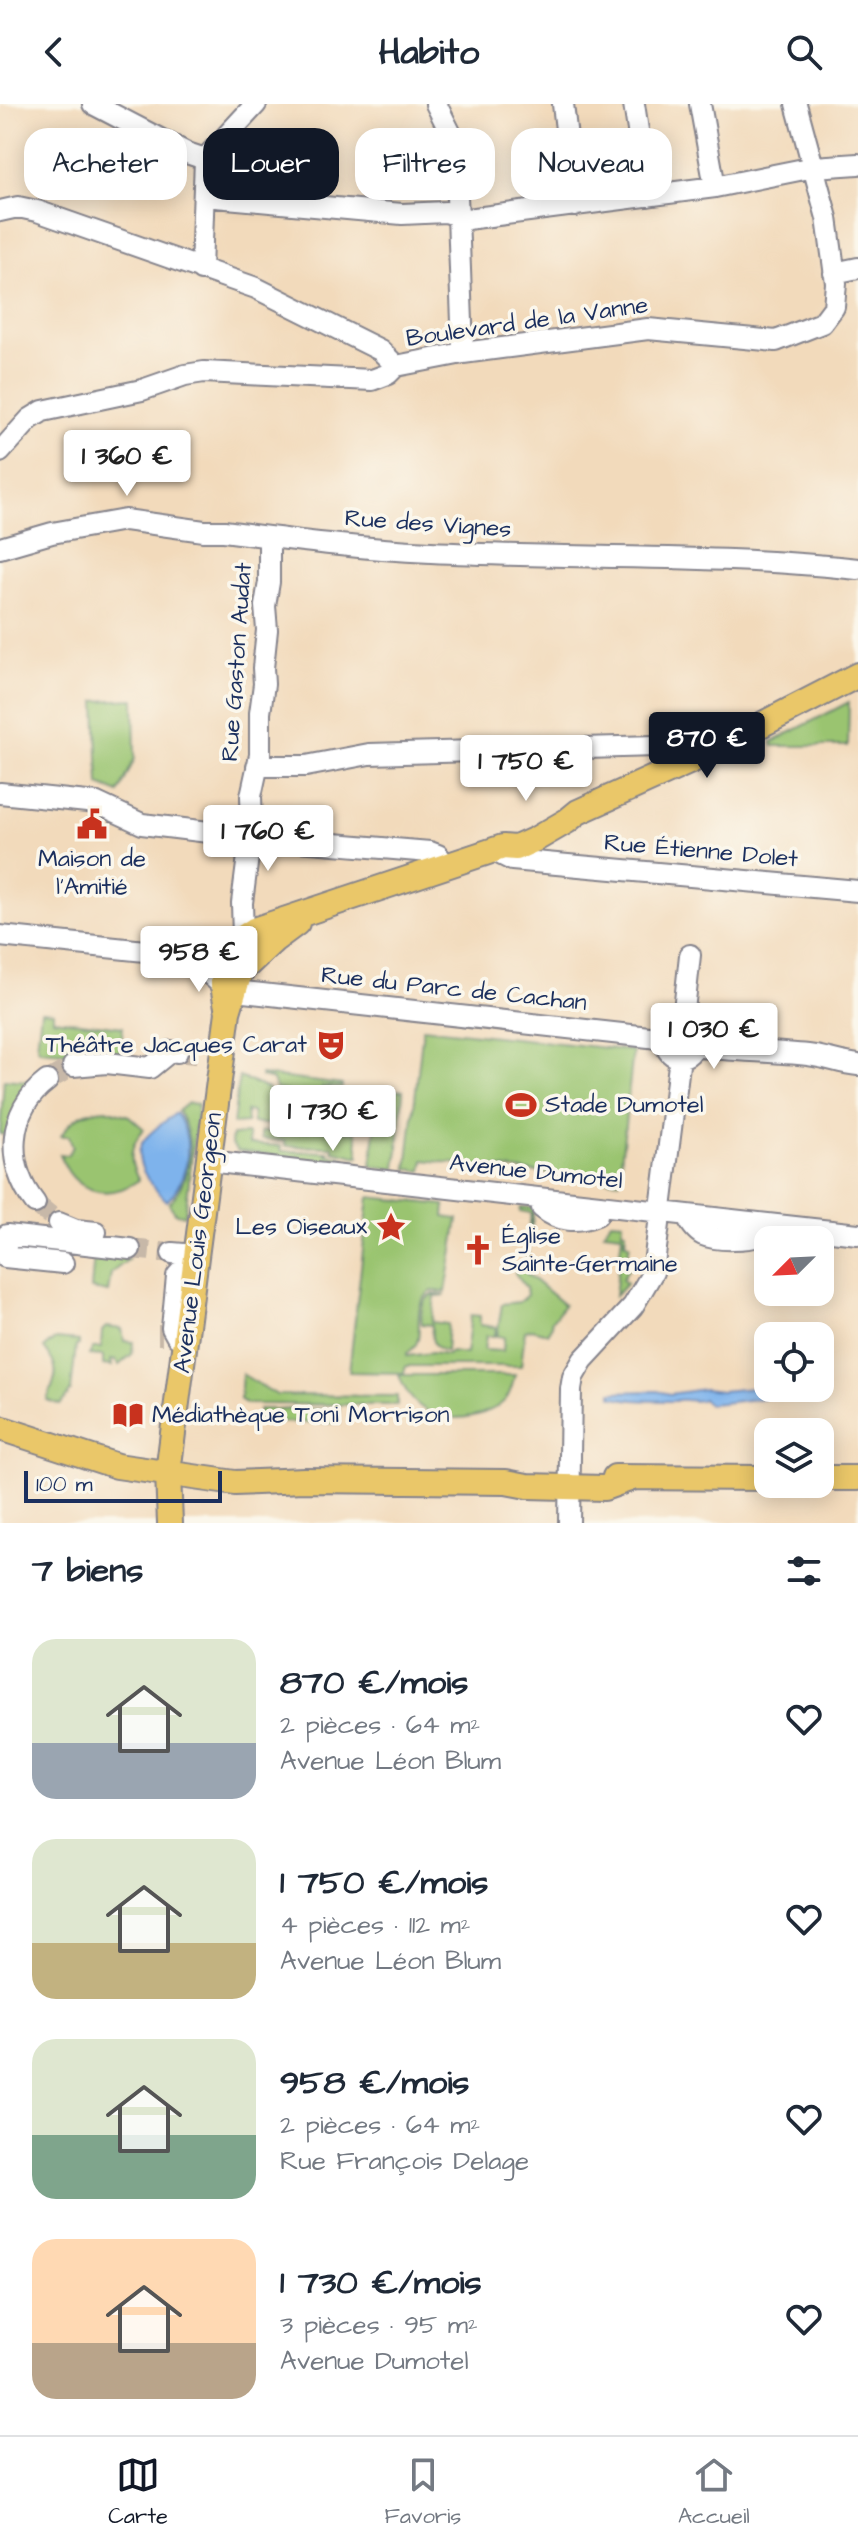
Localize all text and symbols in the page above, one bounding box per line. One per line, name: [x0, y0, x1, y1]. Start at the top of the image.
text: Habito: [379, 27, 479, 78]
icon: back: [32, 30, 76, 74]
icon: search: [782, 30, 826, 74]
chip: Acheter: [24, 128, 187, 200]
chip: Louer: [203, 128, 339, 200]
chip: Filtres: [355, 128, 495, 200]
chip: Nouveau: [511, 128, 672, 200]
street label: Boulevard de la Vanne: [404, 288, 650, 356]
pin: 1 360 €: [53, 430, 201, 498]
text: 1 360 €: [82, 438, 172, 474]
street label: Rue des Vignes: [343, 501, 512, 548]
street label: Rue Gaston Audat: [213, 561, 261, 763]
pin: 870 €: [651, 712, 763, 780]
text: 870 €: [667, 720, 747, 756]
pin: 1 750 €: [452, 735, 600, 803]
text: 1 750 €: [478, 743, 574, 779]
pin: 1 760 €: [194, 805, 342, 873]
public building icon: Maison de l'Amitié: [75, 807, 109, 841]
text: 1 760 €: [221, 813, 315, 849]
street label: Rue Étienne Dolet: [603, 826, 800, 876]
place label: Maison de l'Amitié: [38, 842, 146, 904]
pin: 958 €: [143, 926, 255, 994]
text: 958 €: [158, 934, 240, 970]
street label: Rue du Parc de Cachan: [319, 958, 589, 1020]
pin: 1 030 €: [640, 1003, 788, 1071]
text: 1 030 €: [669, 1011, 759, 1047]
place label: Théâtre Jacques Carat: [46, 1028, 307, 1062]
theatre icon: Théâtre Jacques Carat: [314, 1028, 348, 1062]
pin: 1 730 €: [259, 1085, 407, 1153]
sports icon: Stade Dumotel: [504, 1088, 538, 1122]
place label: Stade Dumotel: [545, 1088, 704, 1122]
text: 1 730 €: [288, 1093, 378, 1129]
street label: Avenue Louis Georgeon: [165, 1111, 232, 1375]
street label: Avenue Dumotel: [448, 1146, 624, 1198]
place label: Les Oiseaux: [235, 1210, 368, 1244]
place icon: Les Oiseaux: [374, 1210, 408, 1244]
place label: Église Sainte-Germaine: [502, 1219, 678, 1281]
north arrow: [754, 1226, 834, 1306]
map controls: [754, 1226, 834, 1498]
church icon: Église Sainte-Germaine: [461, 1233, 495, 1267]
button: locate: [754, 1322, 834, 1402]
library icon: Médiathèque Toni Morrison: [111, 1398, 145, 1432]
place label: Médiathèque Toni Morrison: [152, 1398, 449, 1432]
button: layers: [754, 1418, 834, 1498]
scale bar: [24, 1467, 222, 1503]
text: 100 m: [36, 1469, 93, 1500]
text: 7 biens: [32, 1547, 143, 1595]
icon: filters: [782, 1549, 826, 1593]
text: 870 €/mois: [280, 1659, 468, 1707]
icon: home: [96, 1671, 192, 1767]
icon: heart: [782, 1697, 826, 1741]
text: 2 pièces · 64 m²: [280, 1707, 480, 1743]
text: Avenue Léon Blum: [280, 1743, 501, 1779]
text: 1 750 €/mois: [280, 1859, 488, 1907]
icon: home: [96, 1871, 192, 1967]
icon: heart: [782, 1897, 826, 1941]
text: 4 pièces · 112 m²: [280, 1907, 471, 1943]
text: Avenue Léon Blum: [280, 1943, 501, 1979]
text: 958 €/mois: [280, 2059, 469, 2107]
icon: home: [96, 2071, 192, 2167]
icon: heart: [782, 2097, 826, 2141]
text: 2 pièces · 64 m²: [280, 2107, 480, 2143]
text: Rue François Delage: [280, 2143, 529, 2179]
text: 1 730 €/mois: [280, 2259, 482, 2307]
icon: home: [96, 2271, 192, 2367]
icon: heart: [782, 2297, 826, 2341]
text: 3 pièces · 95 m²: [280, 2307, 478, 2343]
text: Avenue Dumotel: [280, 2343, 468, 2379]
tab: Carte: [108, 2453, 168, 2532]
tab: Favoris: [385, 2453, 461, 2532]
tab: Accueil: [678, 2453, 750, 2532]

